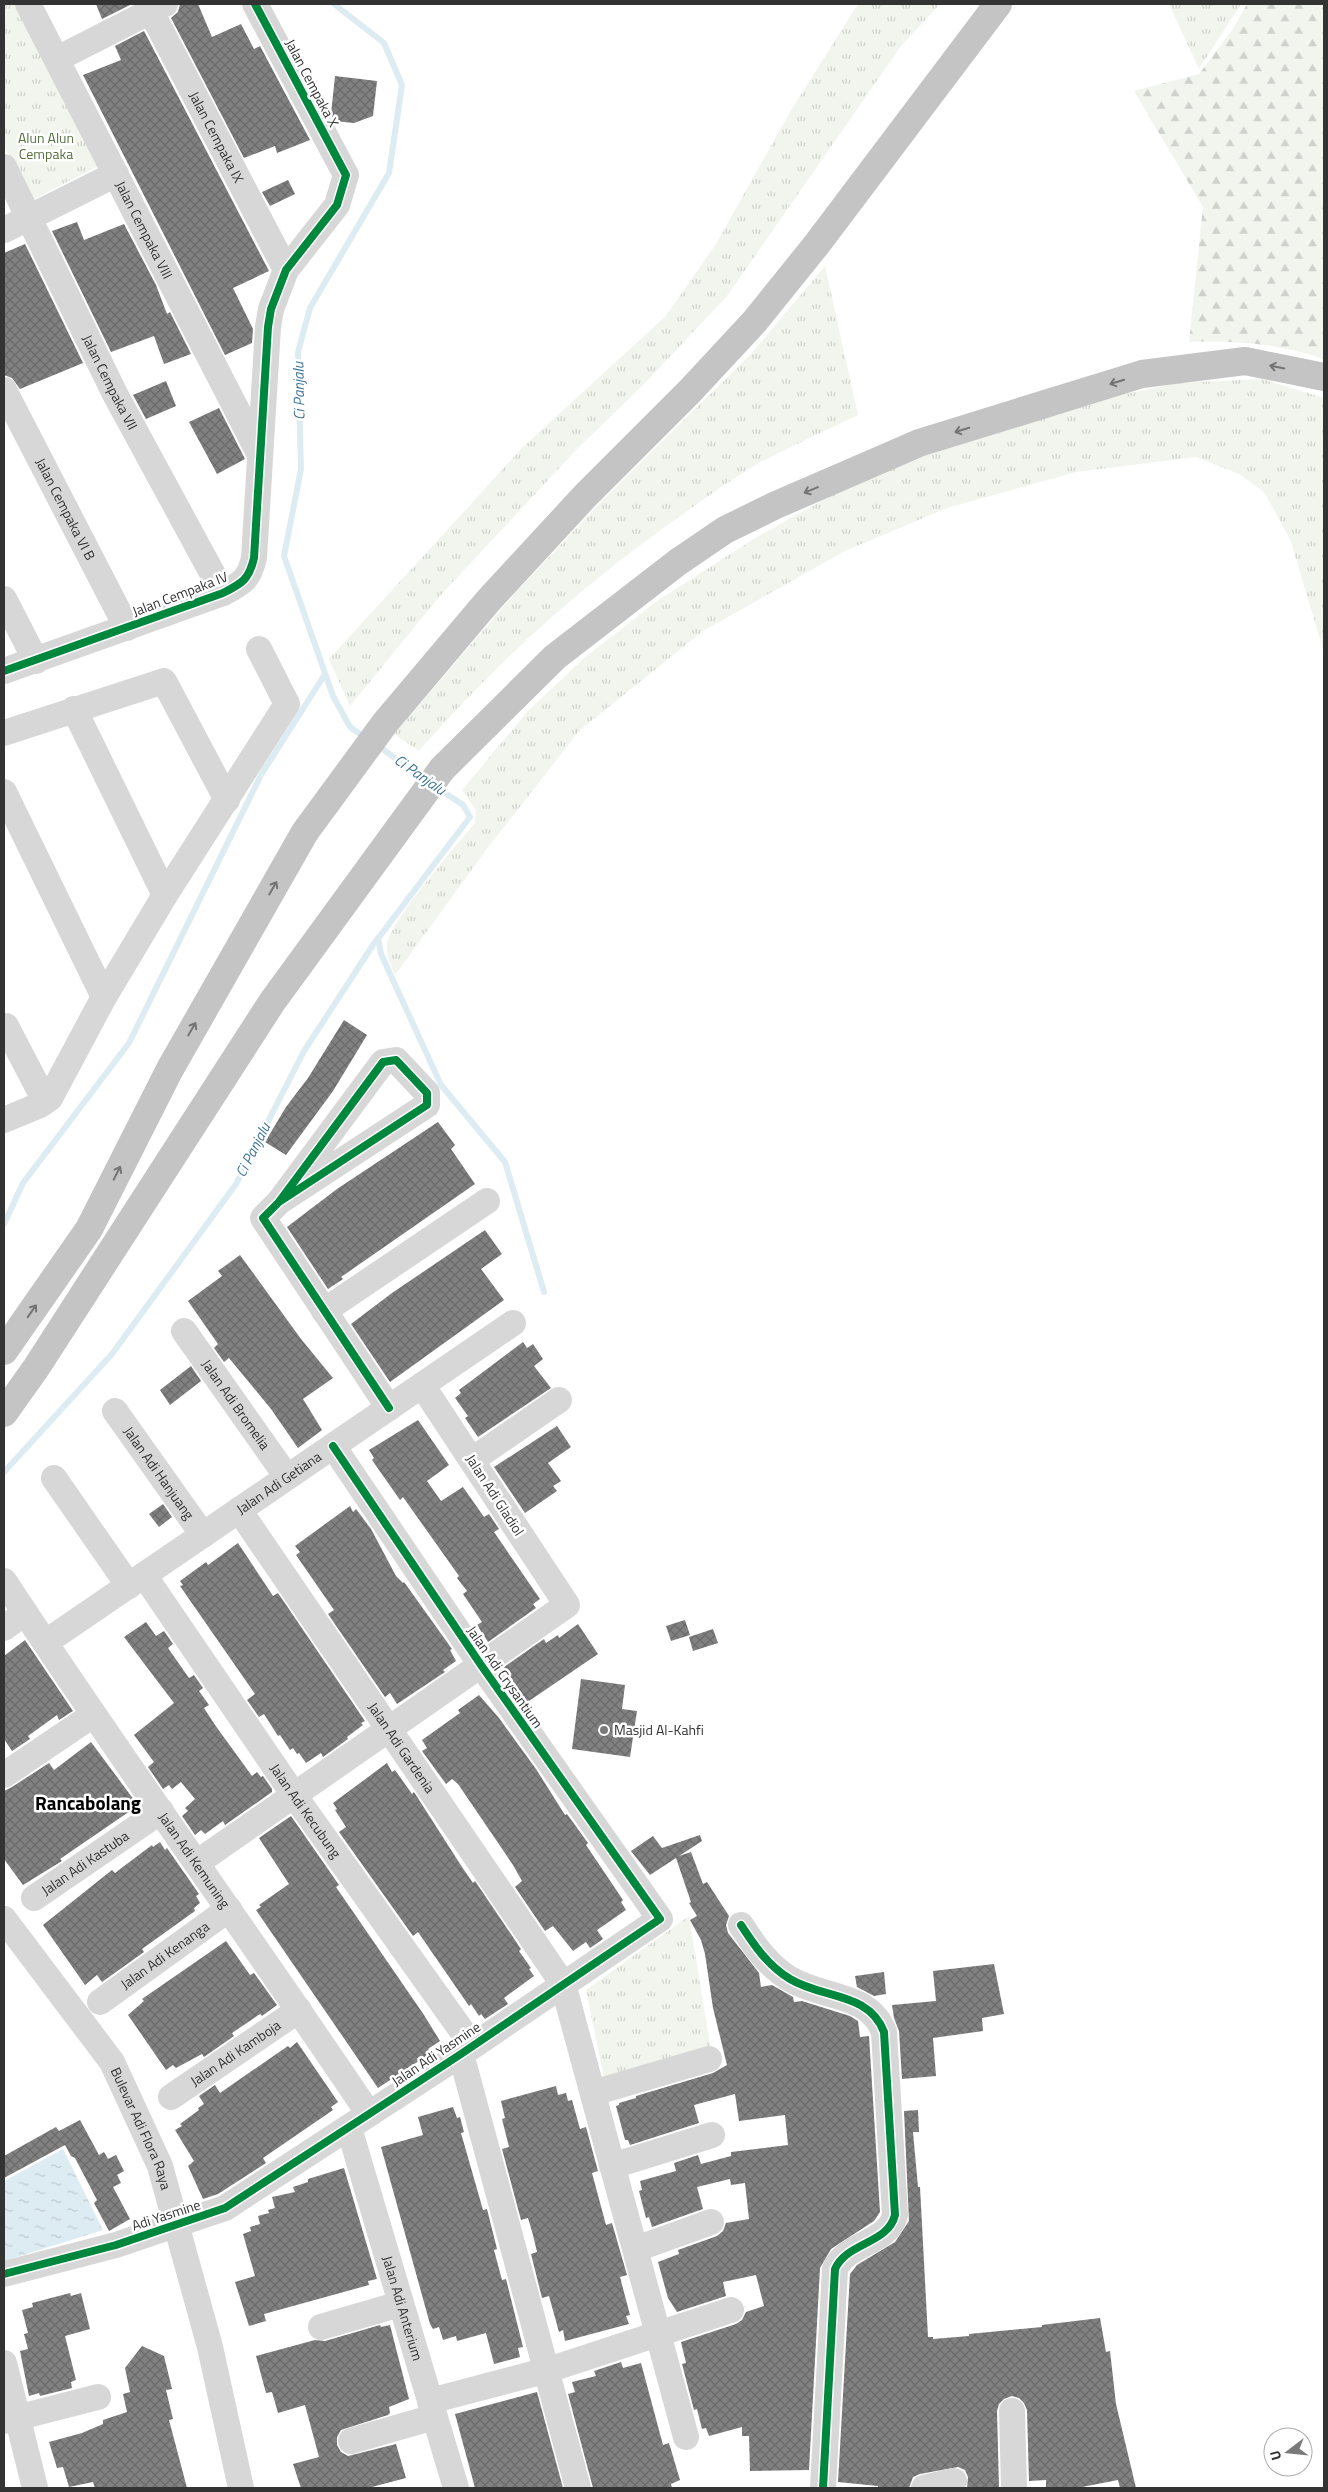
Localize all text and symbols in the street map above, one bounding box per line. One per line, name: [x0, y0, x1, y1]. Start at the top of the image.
street label: Jalan Cempaka X: [280, 35, 345, 131]
street label: Jalan Cempaka IX: [184, 87, 250, 186]
park label: Alun Alun Cempaka: [18, 127, 74, 164]
street label: Jalan Cempaka VIII: [111, 177, 179, 282]
street label: Jalan Cempaka VII: [77, 331, 144, 434]
water label: Ci Panjalu: [286, 360, 311, 420]
one-way arrow: [1269, 362, 1285, 371]
one-way arrow: [1109, 377, 1125, 387]
one-way arrow: [954, 426, 970, 436]
street label: Jalan Cempaka VI B: [31, 454, 101, 564]
one-way arrow: [804, 485, 819, 495]
street label: Jalan Cempaka IV: [129, 566, 231, 621]
water label: Ci Panjalu: [390, 748, 452, 802]
one-way arrow: [269, 881, 278, 896]
one-way arrow: [188, 1023, 198, 1037]
water label: Ci Panjalu: [229, 1117, 277, 1181]
one-way arrow: [113, 1166, 122, 1181]
one-way arrow: [27, 1304, 37, 1318]
street label: Jalan Adi Bromelia: [197, 1355, 276, 1454]
street label: Jalan Adi Hanjuang: [119, 1422, 200, 1524]
street label: Jalan Adi Getiana: [232, 1446, 325, 1519]
street label: Jalan Adi Gladiol: [461, 1450, 530, 1540]
street label: Jalan Adi Crysantium: [462, 1621, 549, 1732]
street label: Jalan Adi Gardenia: [363, 1698, 441, 1797]
place label: Masjid Al-Kahfi: [614, 1719, 704, 1740]
marker: Masjid Al-Kahfi: [598, 1724, 610, 1736]
street label: Jalan Adi Kecubung: [265, 1759, 347, 1862]
district label: Rancabolang: [35, 1788, 141, 1817]
street label: Jalan Adi Kemuning: [154, 1808, 236, 1912]
street label: Jalan Adi Kastuba: [37, 1825, 133, 1900]
street label: Jalan Adi Kenanga: [116, 1916, 213, 1994]
street label: Jalan Adi Kamboja: [186, 2014, 285, 2091]
street label: Jalan Adi Yasmine: [387, 2016, 484, 2091]
street label: Bulevar Adi Flora Raya: [106, 2064, 177, 2192]
street label: Adi Yasmine: [129, 2194, 203, 2236]
street label: Jalan Adi Anterium: [377, 2253, 429, 2363]
north arrow: [1263, 2427, 1313, 2477]
text: U: [1264, 2448, 1286, 2463]

